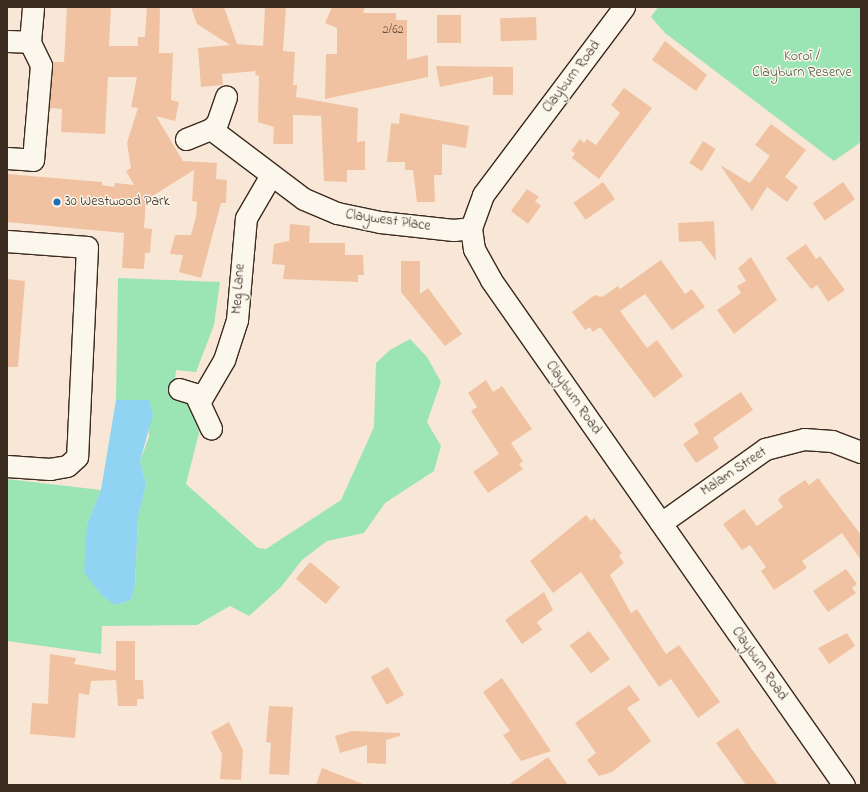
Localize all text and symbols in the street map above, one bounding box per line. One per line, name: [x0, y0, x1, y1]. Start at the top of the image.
house number: 2/62: [383, 24, 403, 38]
street label: Clayburn Road: [539, 38, 605, 116]
park label: Koroī / Clayburn Reserve: [752, 49, 852, 82]
place label: 30 Westwood Park: [65, 194, 170, 210]
marker: 30 Westwood Park: [52, 197, 62, 207]
street label: Claywest Place: [344, 207, 432, 235]
street label: Meg Lane: [229, 263, 249, 315]
street label: Clayburn Road: [541, 358, 605, 438]
street label: Malam Street: [698, 444, 770, 500]
street label: Clayburn Road: [727, 624, 791, 704]

